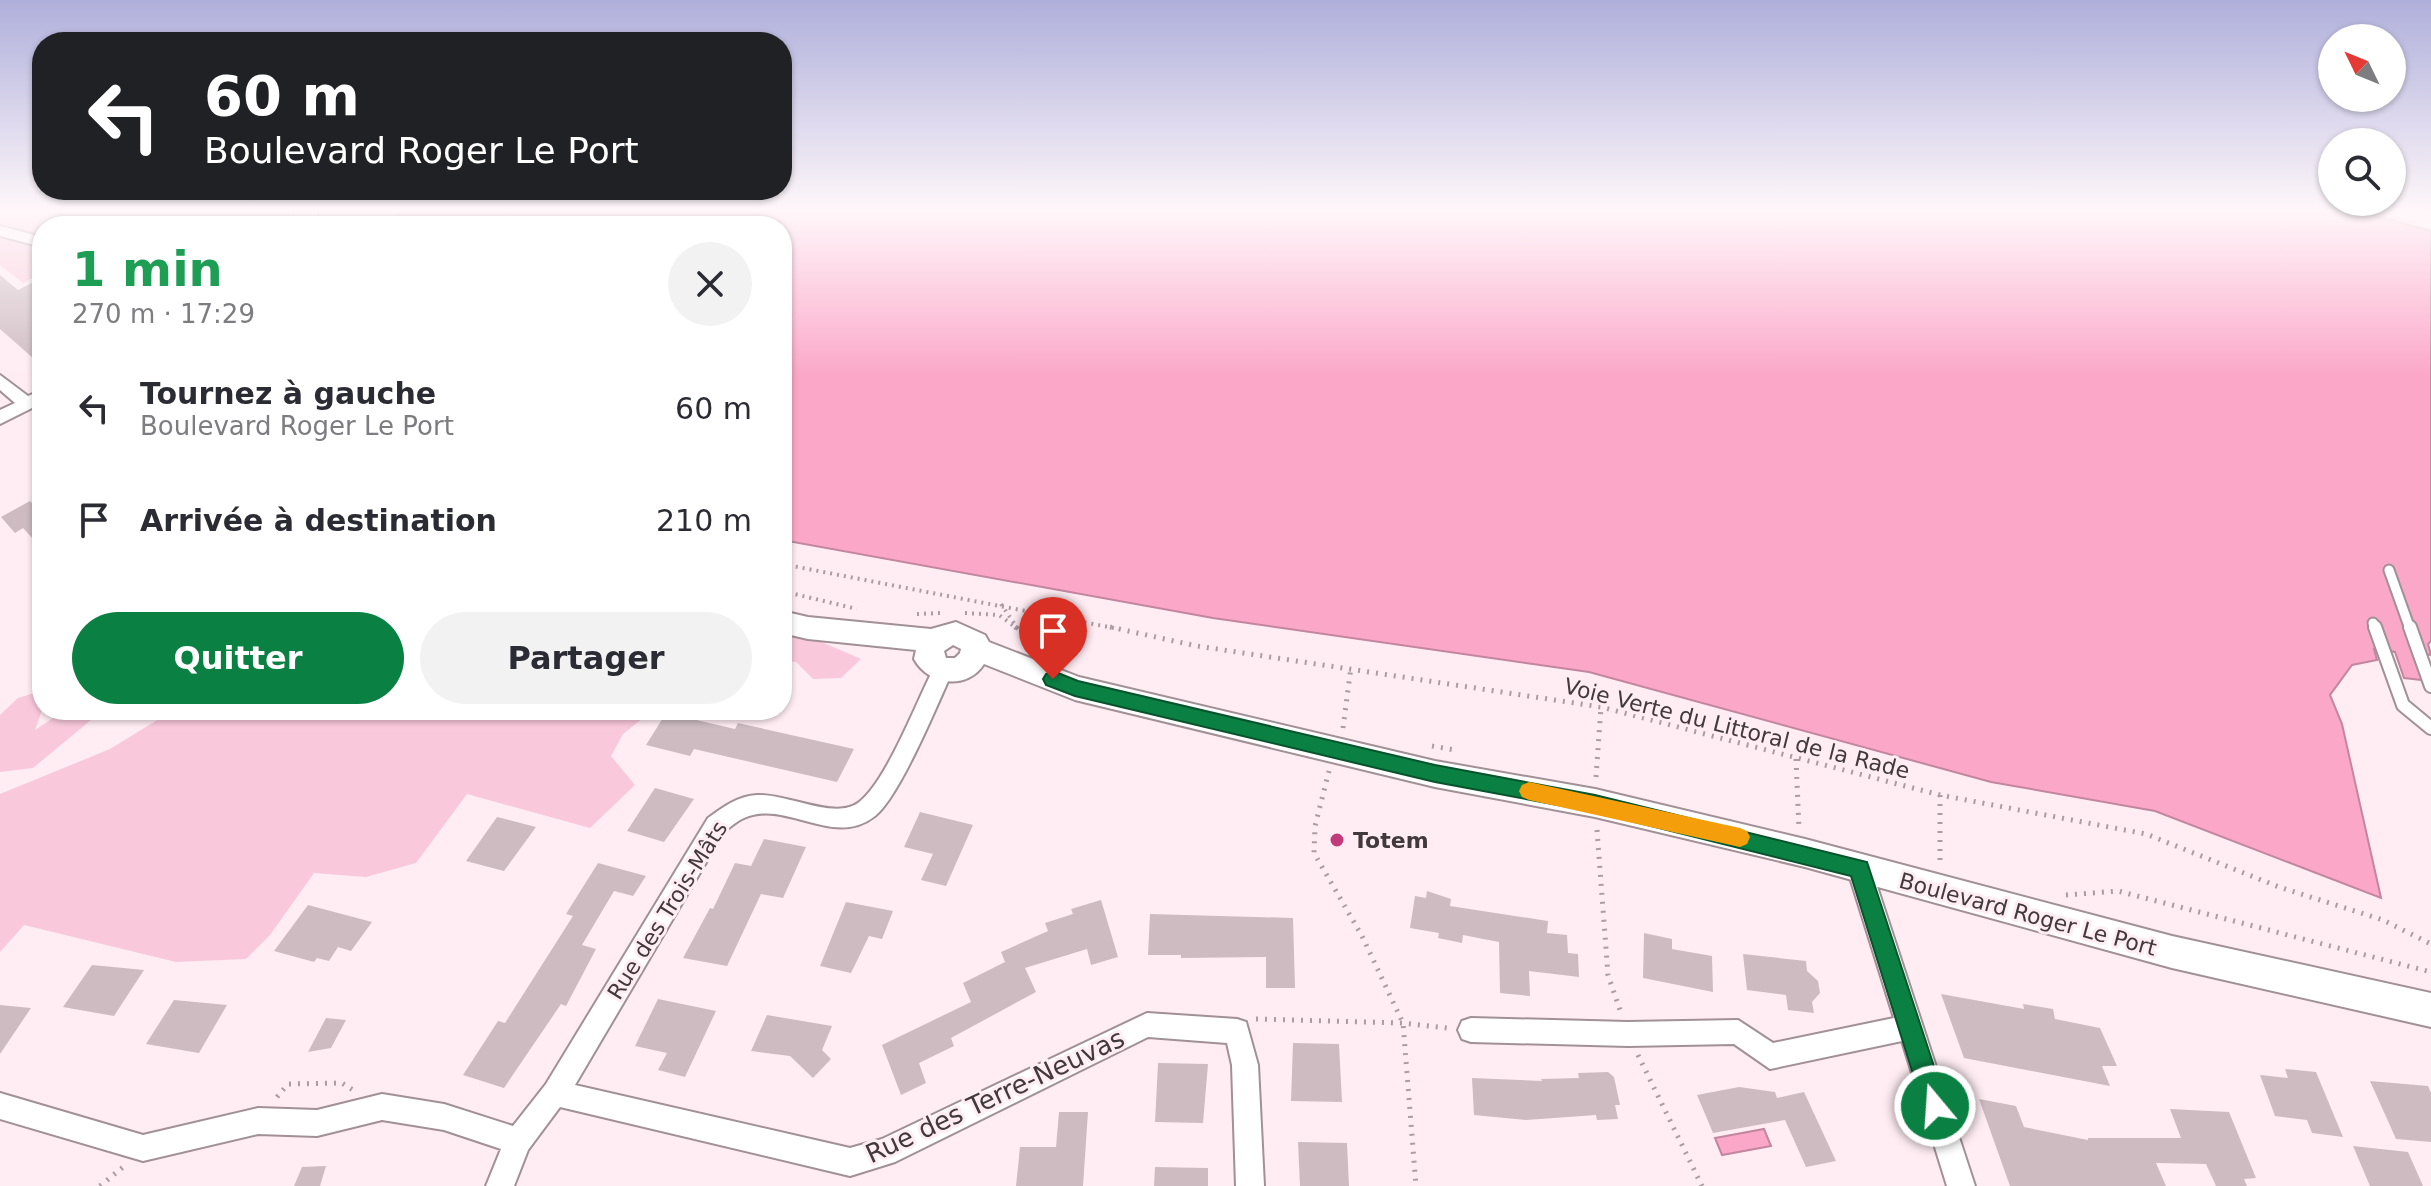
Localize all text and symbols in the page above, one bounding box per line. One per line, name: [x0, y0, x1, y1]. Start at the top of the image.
north arrow: [2318, 24, 2406, 112]
map controls: [2318, 24, 2406, 216]
text: 60 m: [204, 63, 360, 128]
icon: left: [72, 64, 176, 168]
button: search: [2318, 128, 2406, 216]
text: Boulevard Roger Le Port: [204, 130, 639, 171]
text: 1 min: [72, 241, 223, 297]
button: close: [668, 242, 752, 326]
text: 270 m · 17:29: [72, 299, 255, 329]
text: Tournez à gauche: [140, 376, 436, 411]
icon: left: [72, 386, 116, 430]
text: 60 m: [675, 391, 752, 426]
text: Boulevard Roger Le Port: [140, 411, 454, 441]
icon: arrive: [72, 498, 116, 542]
text: Arrivée à destination: [140, 503, 497, 538]
text: 210 m: [656, 503, 752, 538]
pin: [1019, 597, 1087, 679]
icon: arrive: [1031, 609, 1075, 653]
button: Quitter: [72, 612, 404, 704]
button: Partager: [420, 612, 752, 704]
street label: Voie Verte du Littoral de la Rade: [1562, 673, 1912, 784]
street label: Rue des Trois-Mâts: [603, 817, 732, 1004]
place label: Totem: [1353, 828, 1429, 853]
marker: Totem: [1328, 831, 1346, 849]
street label: Boulevard Roger Le Port: [1896, 868, 2160, 961]
street label: Rue des Terre-Neuvas: [861, 1023, 1129, 1169]
position arrow: [1893, 1064, 1977, 1148]

